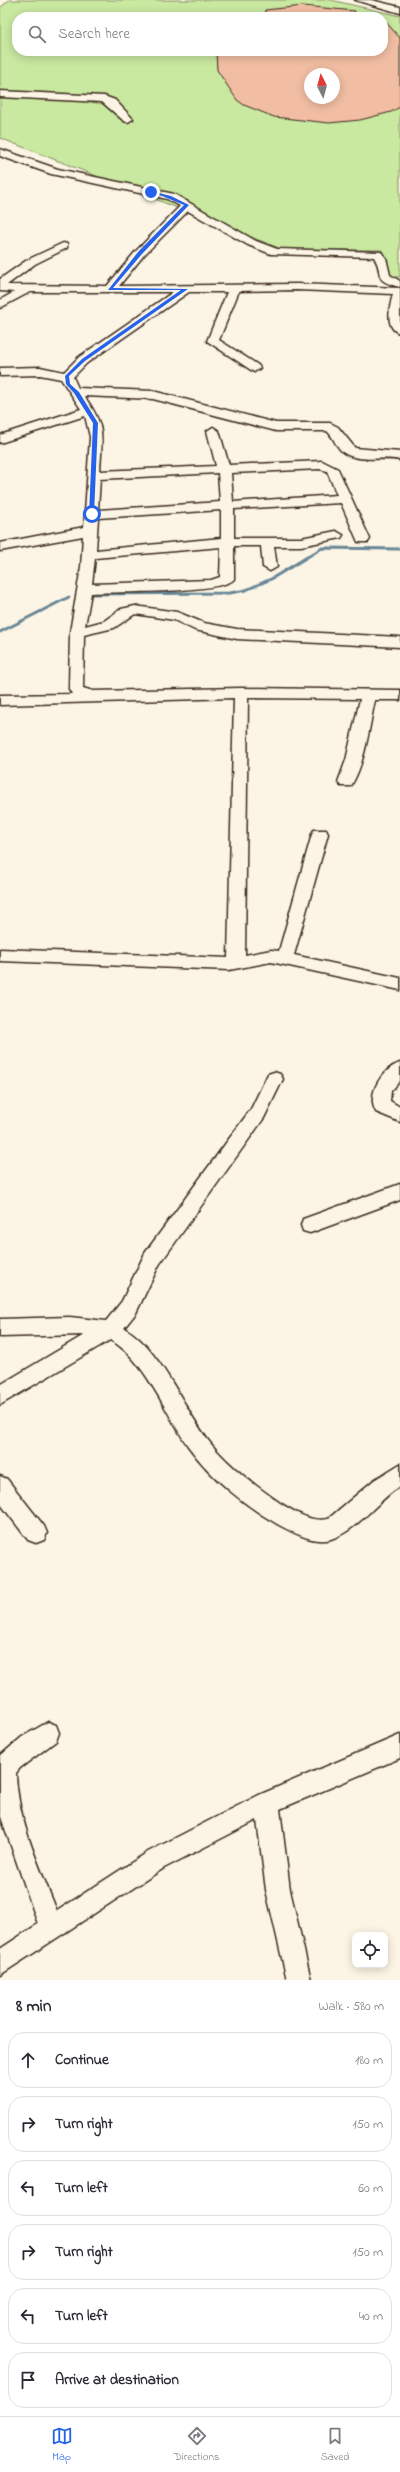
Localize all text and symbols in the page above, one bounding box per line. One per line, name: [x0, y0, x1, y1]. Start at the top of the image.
search box: [12, 12, 388, 56]
icon: search: [26, 23, 48, 45]
text: Search here: [58, 23, 130, 45]
north arrow: [304, 68, 340, 104]
route end: [142, 183, 160, 201]
route start: [83, 505, 101, 523]
map controls: [352, 1932, 388, 1968]
button: locate: [352, 1932, 388, 1968]
text: 8 min: [16, 1994, 51, 2019]
text: Walk · 580 m: [318, 1997, 384, 2016]
icon: ahead: [17, 2049, 39, 2071]
text: Continue: [55, 2049, 109, 2071]
text: 180 m: [355, 2051, 383, 2070]
icon: right: [17, 2113, 39, 2135]
text: Turn right: [55, 2113, 113, 2135]
text: 150 m: [352, 2115, 383, 2134]
icon: left: [17, 2177, 39, 2199]
text: Turn left: [55, 2177, 108, 2199]
text: 60 m: [358, 2179, 383, 2198]
icon: right: [17, 2241, 39, 2263]
text: Turn right: [55, 2241, 113, 2263]
text: 150 m: [352, 2243, 383, 2262]
icon: left: [17, 2305, 39, 2327]
text: Turn left: [55, 2305, 108, 2327]
text: 40 m: [359, 2307, 383, 2326]
icon: arrive: [17, 2369, 39, 2391]
text: Arrive at destination: [55, 2369, 179, 2391]
tab: Map: [51, 2425, 73, 2465]
tab: Directions: [174, 2425, 219, 2465]
tab: Saved: [321, 2425, 349, 2465]

